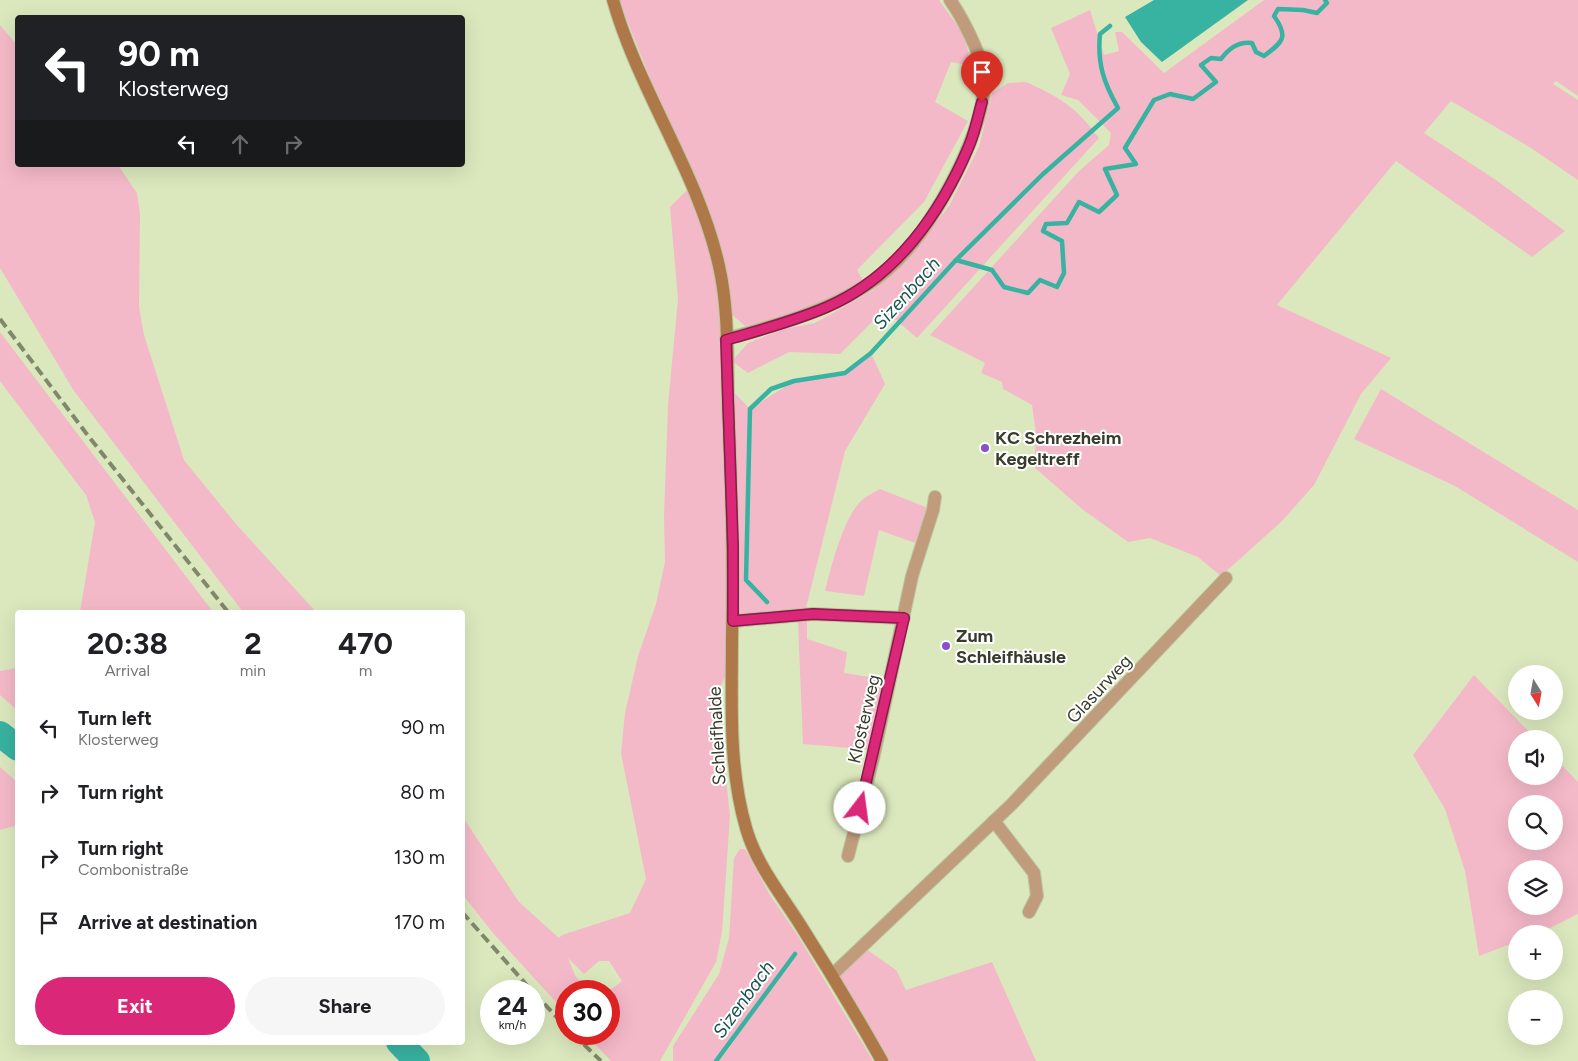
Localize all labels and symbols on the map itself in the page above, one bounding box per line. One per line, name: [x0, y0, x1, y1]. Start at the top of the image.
pin: [961, 51, 1003, 102]
water label: Sizenbach: [868, 252, 945, 334]
place label: KC Schrezheim Kegeltreff: [995, 427, 1121, 470]
marker: KC Schrezheim Kegeltreff: [979, 442, 991, 454]
place label: Zum Schleifhäusle: [956, 625, 1066, 668]
marker: Zum Schleifhäusle: [940, 640, 952, 652]
street label: Glasurweg: [1062, 650, 1136, 728]
north arrow: [1508, 665, 1562, 720]
street label: Klosterweg: [843, 672, 885, 766]
street label: Schleifhalde: [703, 686, 731, 786]
position arrow: [833, 781, 885, 833]
water label: Sizenbach: [708, 956, 779, 1042]
speed limit sign: 30: [555, 980, 620, 1045]

